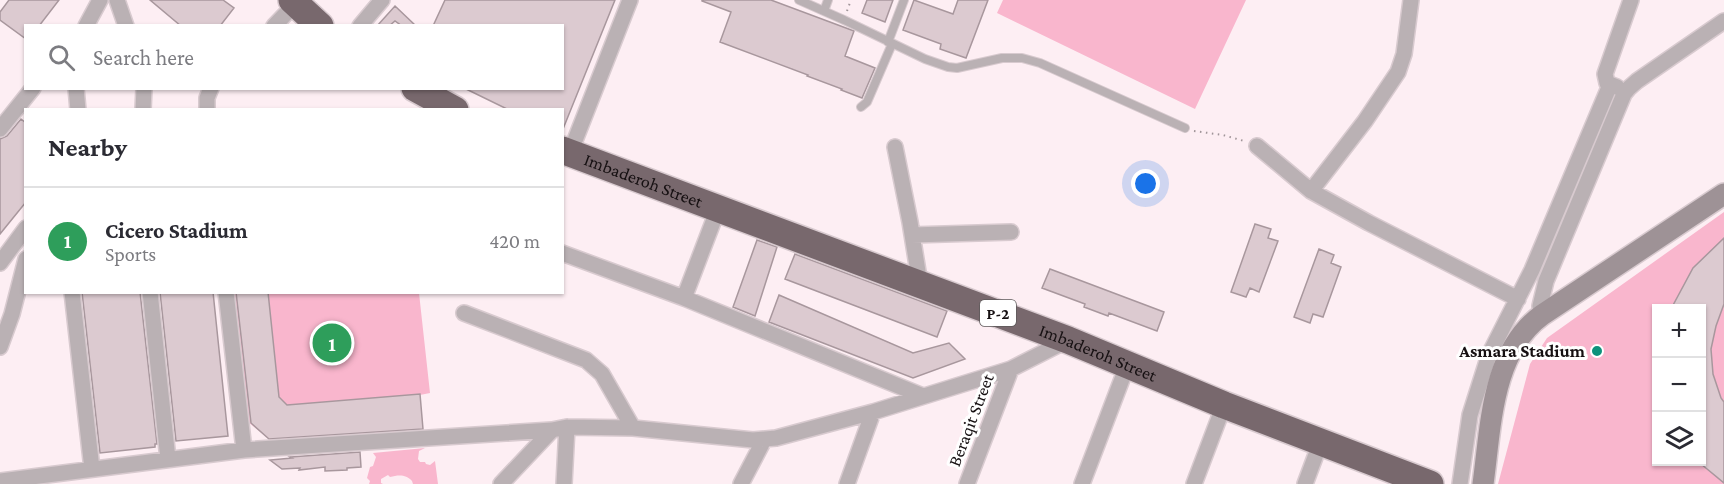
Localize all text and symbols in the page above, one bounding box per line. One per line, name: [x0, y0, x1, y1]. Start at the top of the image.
search box: [24, 24, 564, 90]
icon: search: [45, 41, 78, 74]
text: Search here: [93, 45, 194, 70]
text: Nearby: [48, 133, 127, 162]
street label: Imbaderoh Street: [581, 149, 707, 212]
your location: [1131, 169, 1160, 198]
text: Cicero Stadium: [105, 218, 248, 243]
text: 1: [64, 230, 71, 252]
text: 420 m: [489, 230, 540, 252]
text: Sports: [105, 243, 156, 265]
road number: P-2: [980, 300, 1016, 326]
map controls: [1652, 304, 1706, 466]
button: +: [1652, 304, 1706, 358]
pin: 1: [312, 320, 352, 366]
street label: Imbaderoh Street: [1036, 320, 1161, 386]
place label: Asmara Stadium: [1458, 341, 1586, 361]
marker: Asmara Stadium: [1590, 344, 1604, 358]
button: −: [1652, 358, 1706, 412]
street label: Beraqit Street: [944, 370, 998, 469]
button: layers: [1652, 412, 1706, 466]

